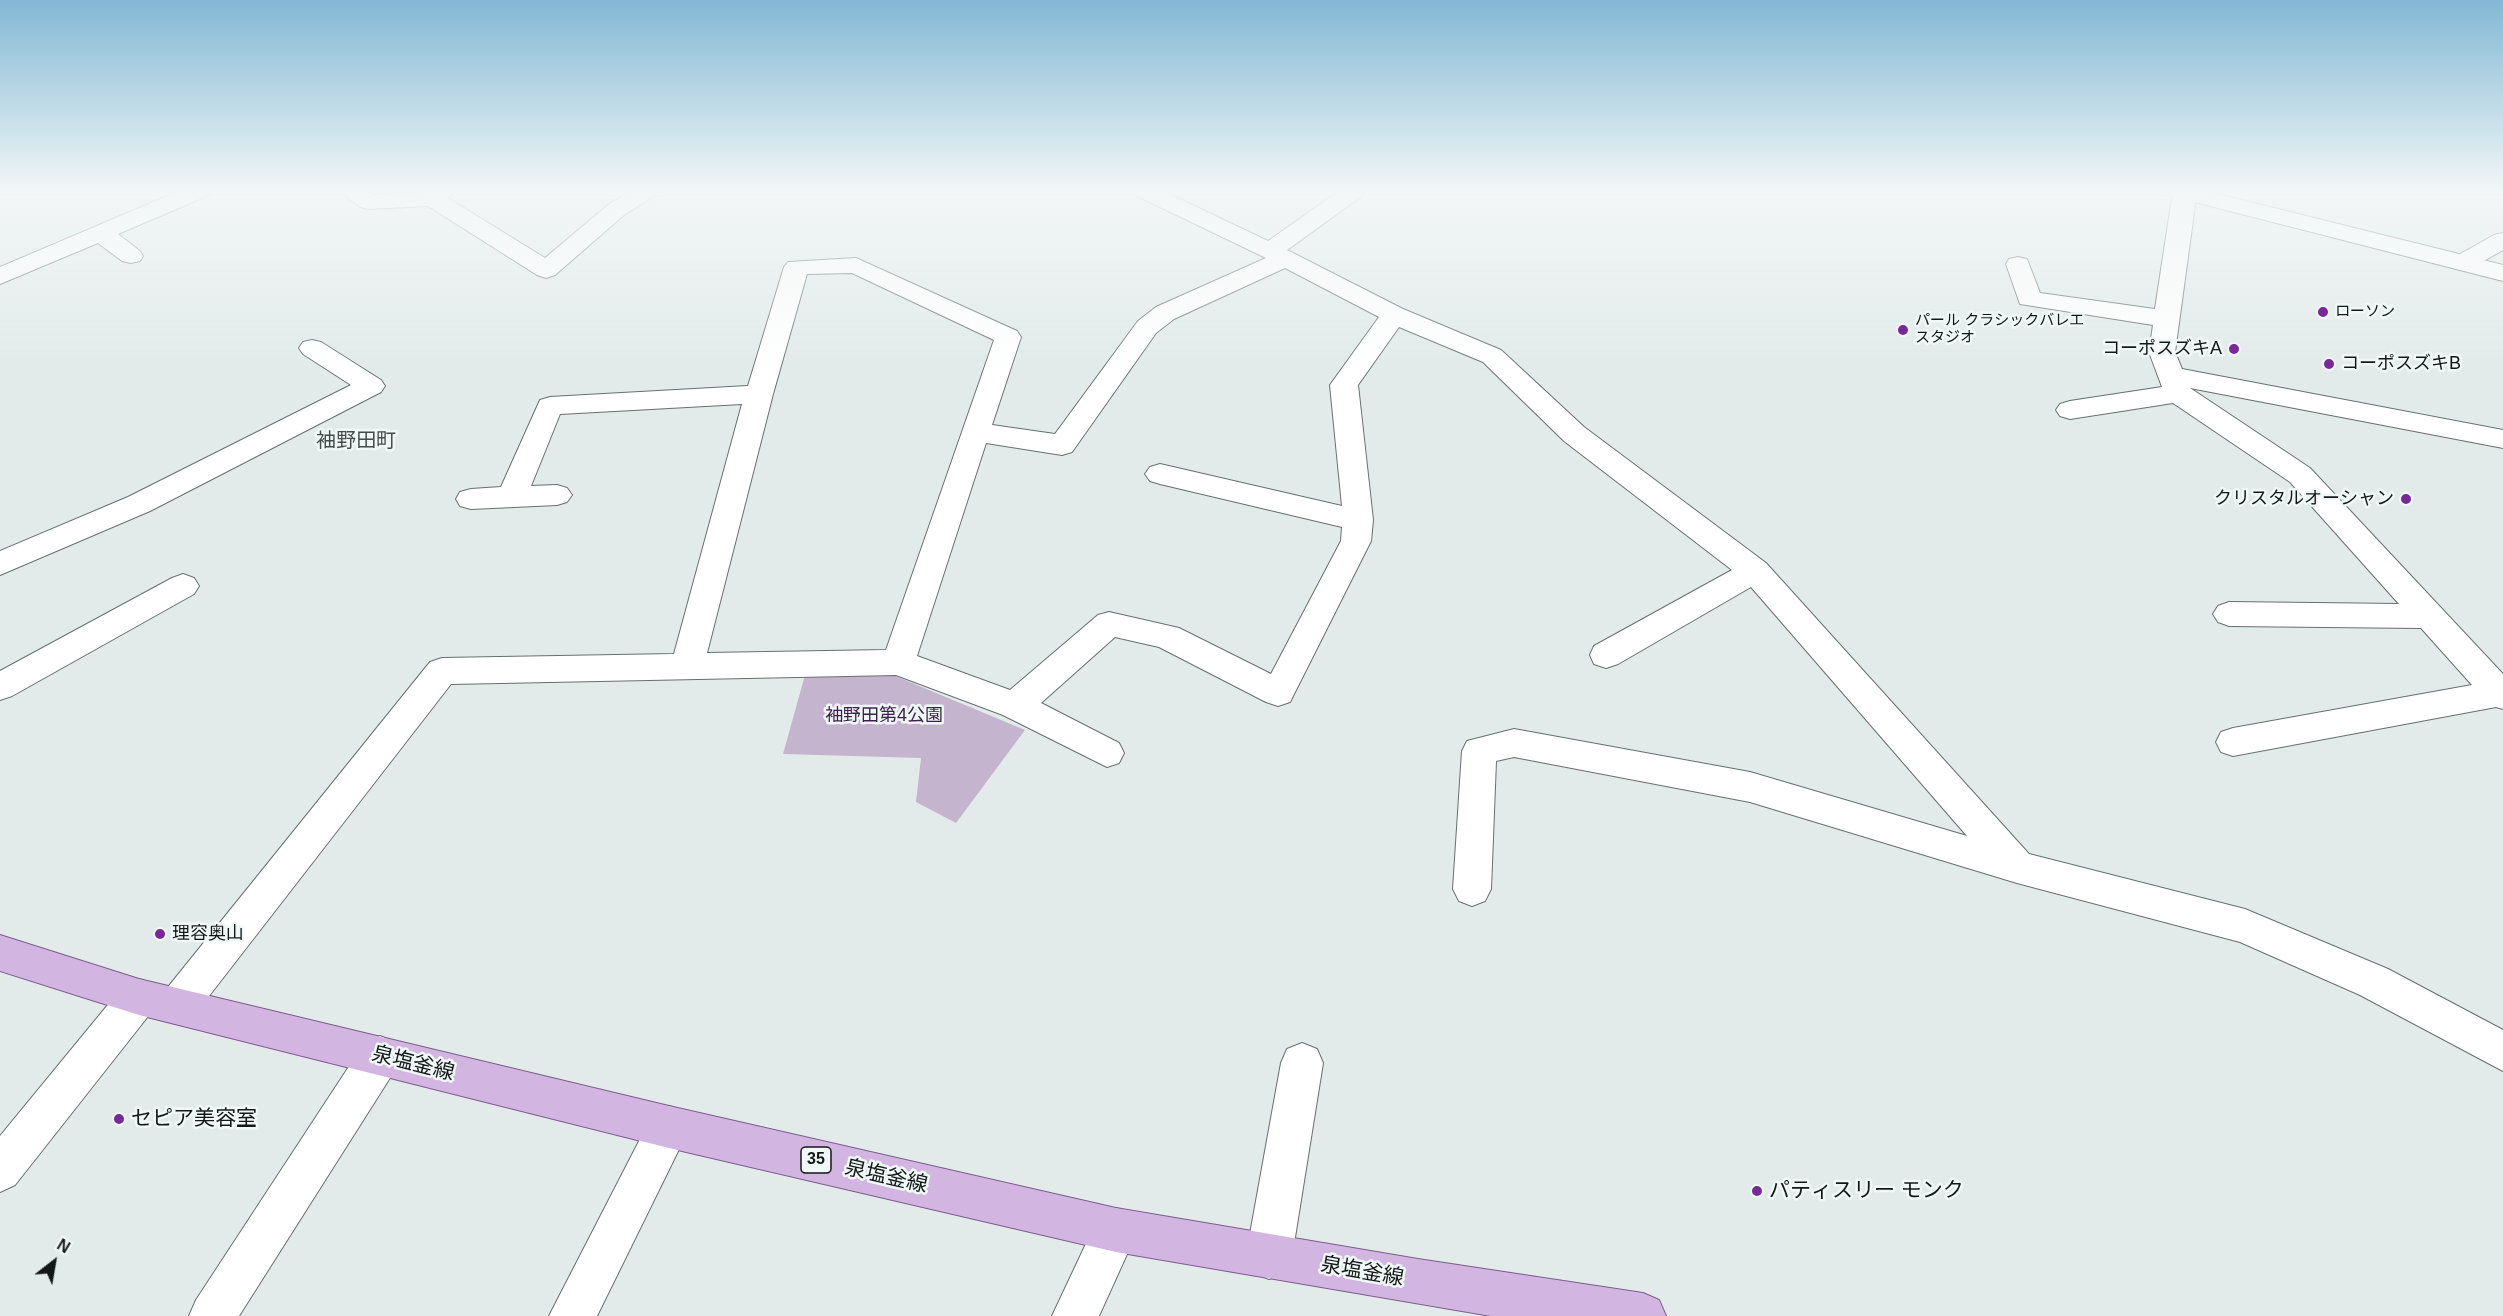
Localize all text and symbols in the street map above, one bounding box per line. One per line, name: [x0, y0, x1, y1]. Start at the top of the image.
place label: ローソン: [2335, 303, 2395, 321]
marker: ローソン: [2316, 305, 2330, 319]
place label: パール クラシックバレエ スタジオ: [1915, 312, 2084, 347]
marker: パール クラシックバレエ スタジオ: [1896, 323, 1910, 337]
place label: コーポスズキA: [2102, 338, 2222, 360]
marker: コーポスズキA: [2227, 342, 2241, 356]
place label: コーポスズキB: [2341, 353, 2461, 375]
marker: コーポスズキB: [2322, 357, 2336, 371]
district label: 袖野田町: [316, 429, 396, 453]
place label: クリスタルオーシャン: [2214, 488, 2394, 510]
marker: クリスタルオーシャン: [2399, 492, 2413, 506]
park label: 袖野田第4公園: [825, 705, 943, 727]
place label: 理容奥山: [172, 923, 244, 945]
marker: 理容奥山: [153, 927, 167, 941]
street label: 泉塩釜線: [369, 1042, 457, 1086]
place label: セピア美容室: [131, 1106, 257, 1132]
marker: セピア美容室: [112, 1112, 126, 1126]
road number: 35: [801, 1147, 831, 1173]
street label: 泉塩釜線: [842, 1155, 930, 1199]
place label: パティスリー モンク: [1769, 1178, 1964, 1204]
marker: パティスリー モンク: [1750, 1184, 1764, 1198]
north arrow: [24, 1232, 84, 1292]
text: N: [54, 1236, 73, 1256]
street label: 泉塩釜線: [1318, 1252, 1406, 1292]

